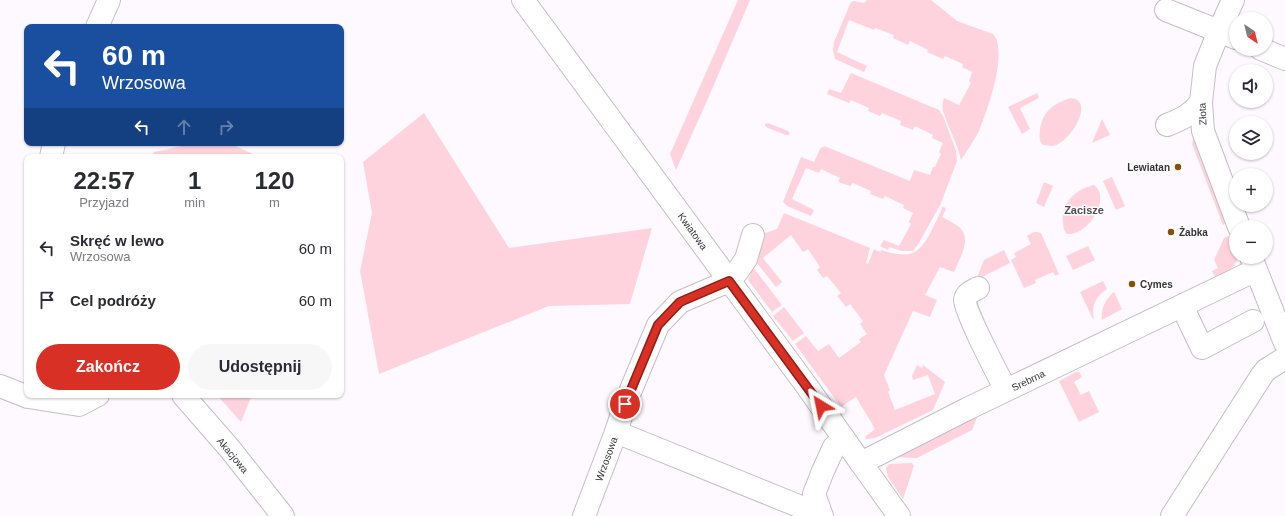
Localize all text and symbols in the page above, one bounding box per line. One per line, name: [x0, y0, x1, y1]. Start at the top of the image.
north arrow: [1229, 12, 1273, 56]
map controls: [1229, 12, 1273, 264]
icon: left: [36, 40, 88, 92]
text: 60 m: [102, 40, 166, 71]
button: sound: [1229, 64, 1273, 108]
text: Wrzosowa: [102, 73, 186, 93]
street label: Złota: [1196, 102, 1209, 125]
icon: left: [131, 116, 153, 138]
icon: ahead: [173, 116, 195, 138]
icon: right: [215, 116, 237, 138]
button: layers: [1229, 116, 1273, 160]
place label: Lewiatan: [1127, 162, 1170, 173]
marker: Lewiatan: [1173, 162, 1183, 172]
text: 22:57: [73, 167, 135, 194]
text: 1: [188, 167, 201, 194]
text: 120: [255, 167, 295, 194]
button: +: [1229, 168, 1273, 212]
text: Przyjazd: [79, 195, 129, 210]
text: min: [184, 195, 205, 210]
text: m: [269, 195, 280, 210]
district label: Zacisze: [1064, 204, 1104, 216]
street label: Kwiatowa: [676, 211, 710, 252]
button: −: [1229, 220, 1273, 264]
place label: Żabka: [1179, 226, 1208, 238]
marker: Żabka: [1166, 227, 1176, 237]
text: Skręć w lewo: [70, 232, 164, 249]
icon: left: [36, 237, 58, 259]
text: 60 m: [299, 240, 332, 257]
text: Wrzosowa: [70, 249, 130, 264]
marker: Cymes: [1127, 279, 1137, 289]
place label: Cymes: [1140, 279, 1173, 290]
icon: arrive: [36, 289, 58, 311]
text: Cel podróży: [70, 292, 156, 309]
text: 60 m: [299, 292, 332, 309]
button: Zakończ: [36, 344, 180, 390]
button: Udostępnij: [188, 344, 332, 390]
street label: Srebrna: [1010, 368, 1047, 393]
position arrow: [800, 385, 842, 427]
pin: [608, 387, 642, 421]
icon: arrive: [614, 393, 636, 415]
street label: Akacjowa: [215, 435, 251, 476]
street label: Wrzosowa: [593, 435, 620, 483]

